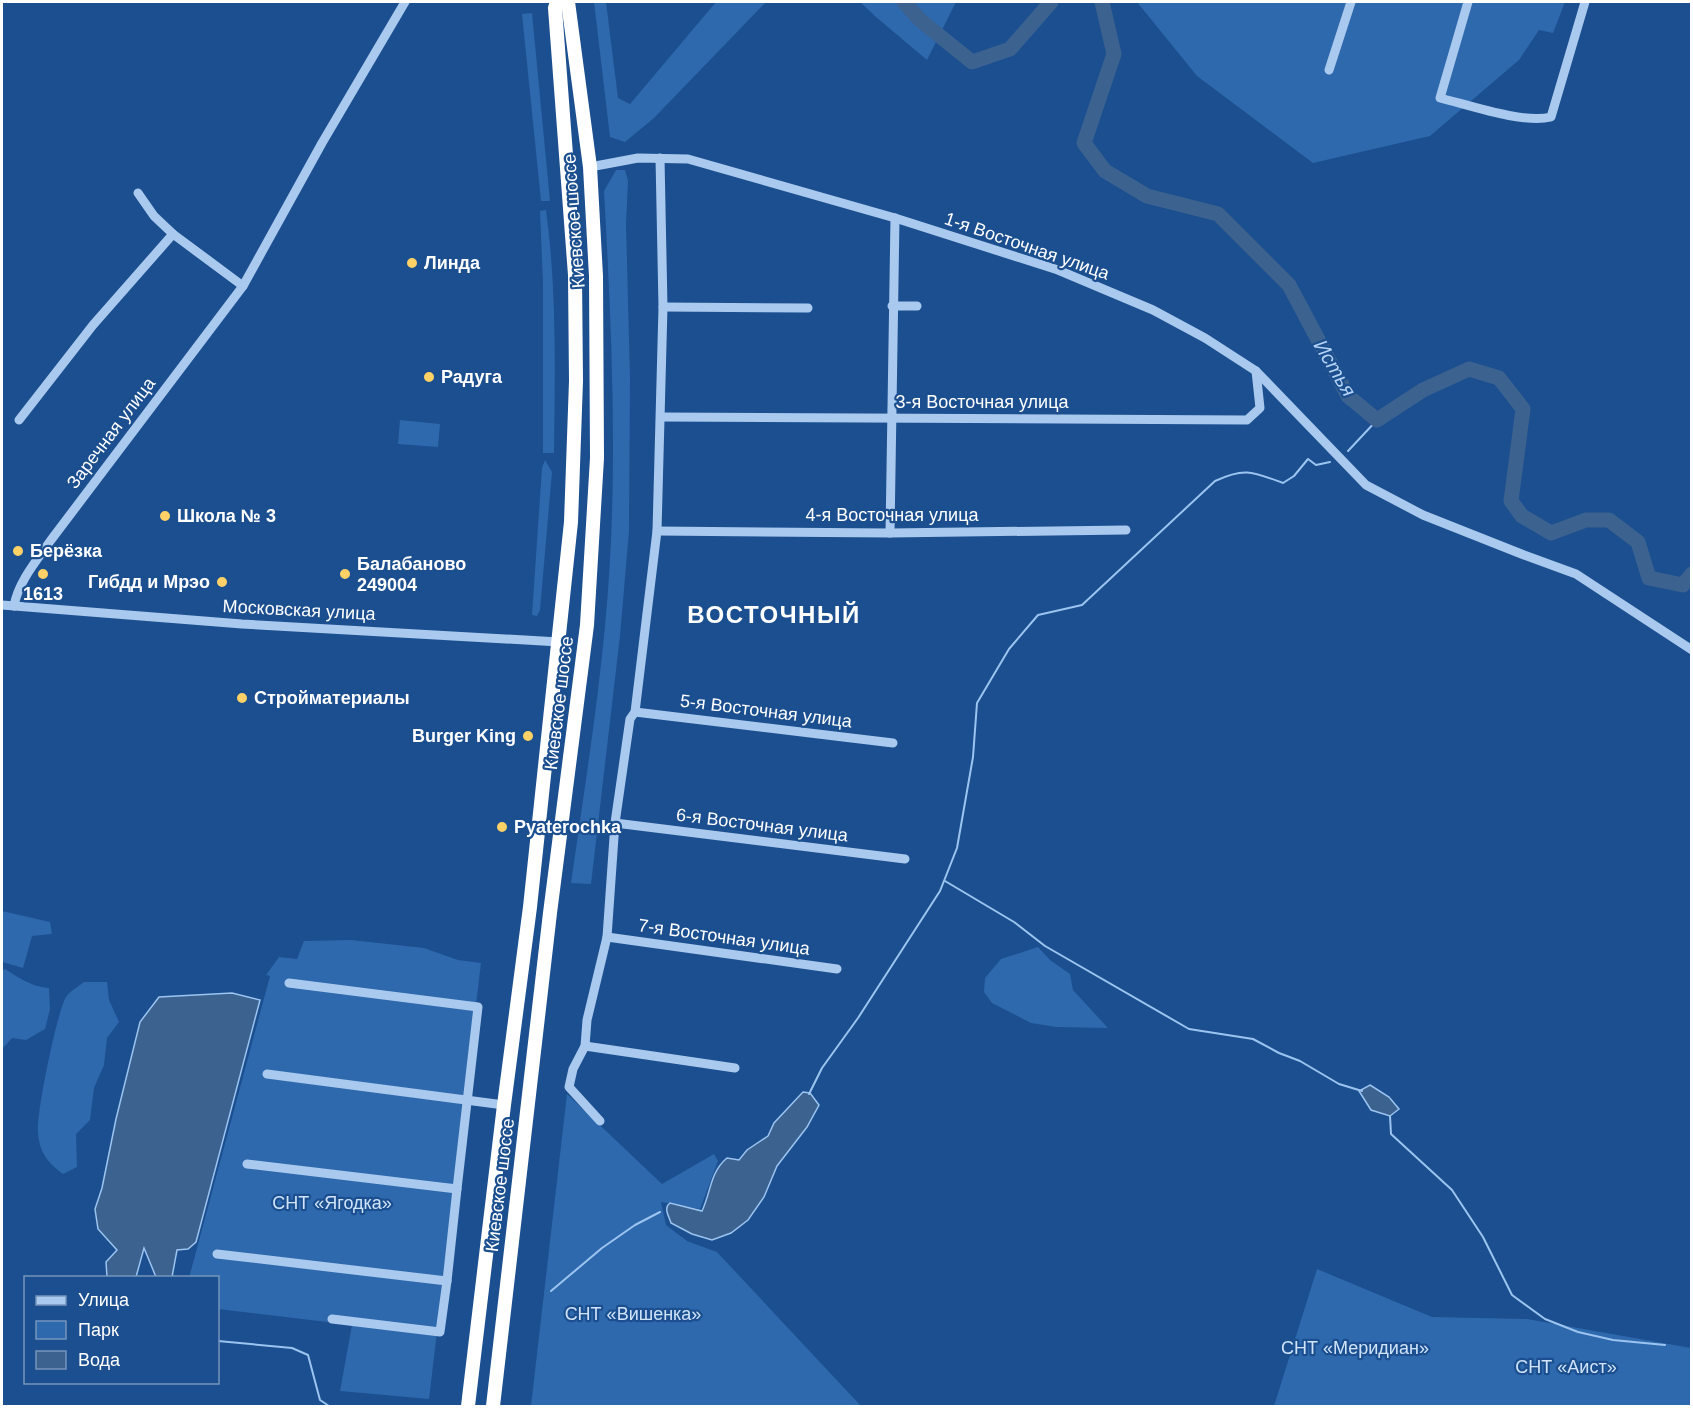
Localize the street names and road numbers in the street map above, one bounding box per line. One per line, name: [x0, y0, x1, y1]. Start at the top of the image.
street label: Киевское шоссе: [559, 153, 589, 289]
street label: 1-я Восточная улица: [942, 208, 1113, 284]
street label: Заречная улица: [63, 373, 160, 492]
street label: 3-я Восточная улица: [896, 392, 1069, 412]
street label: 4-я Восточная улица: [806, 505, 979, 525]
street label: Московская улица: [222, 596, 377, 624]
street label: Киевское шоссе: [541, 635, 577, 771]
street label: 5-я Восточная улица: [679, 691, 854, 732]
street label: 6-я Восточная улица: [675, 805, 850, 846]
street label: 7-я Восточная улица: [637, 915, 812, 959]
street label: Киевское шоссе: [482, 1117, 518, 1253]

